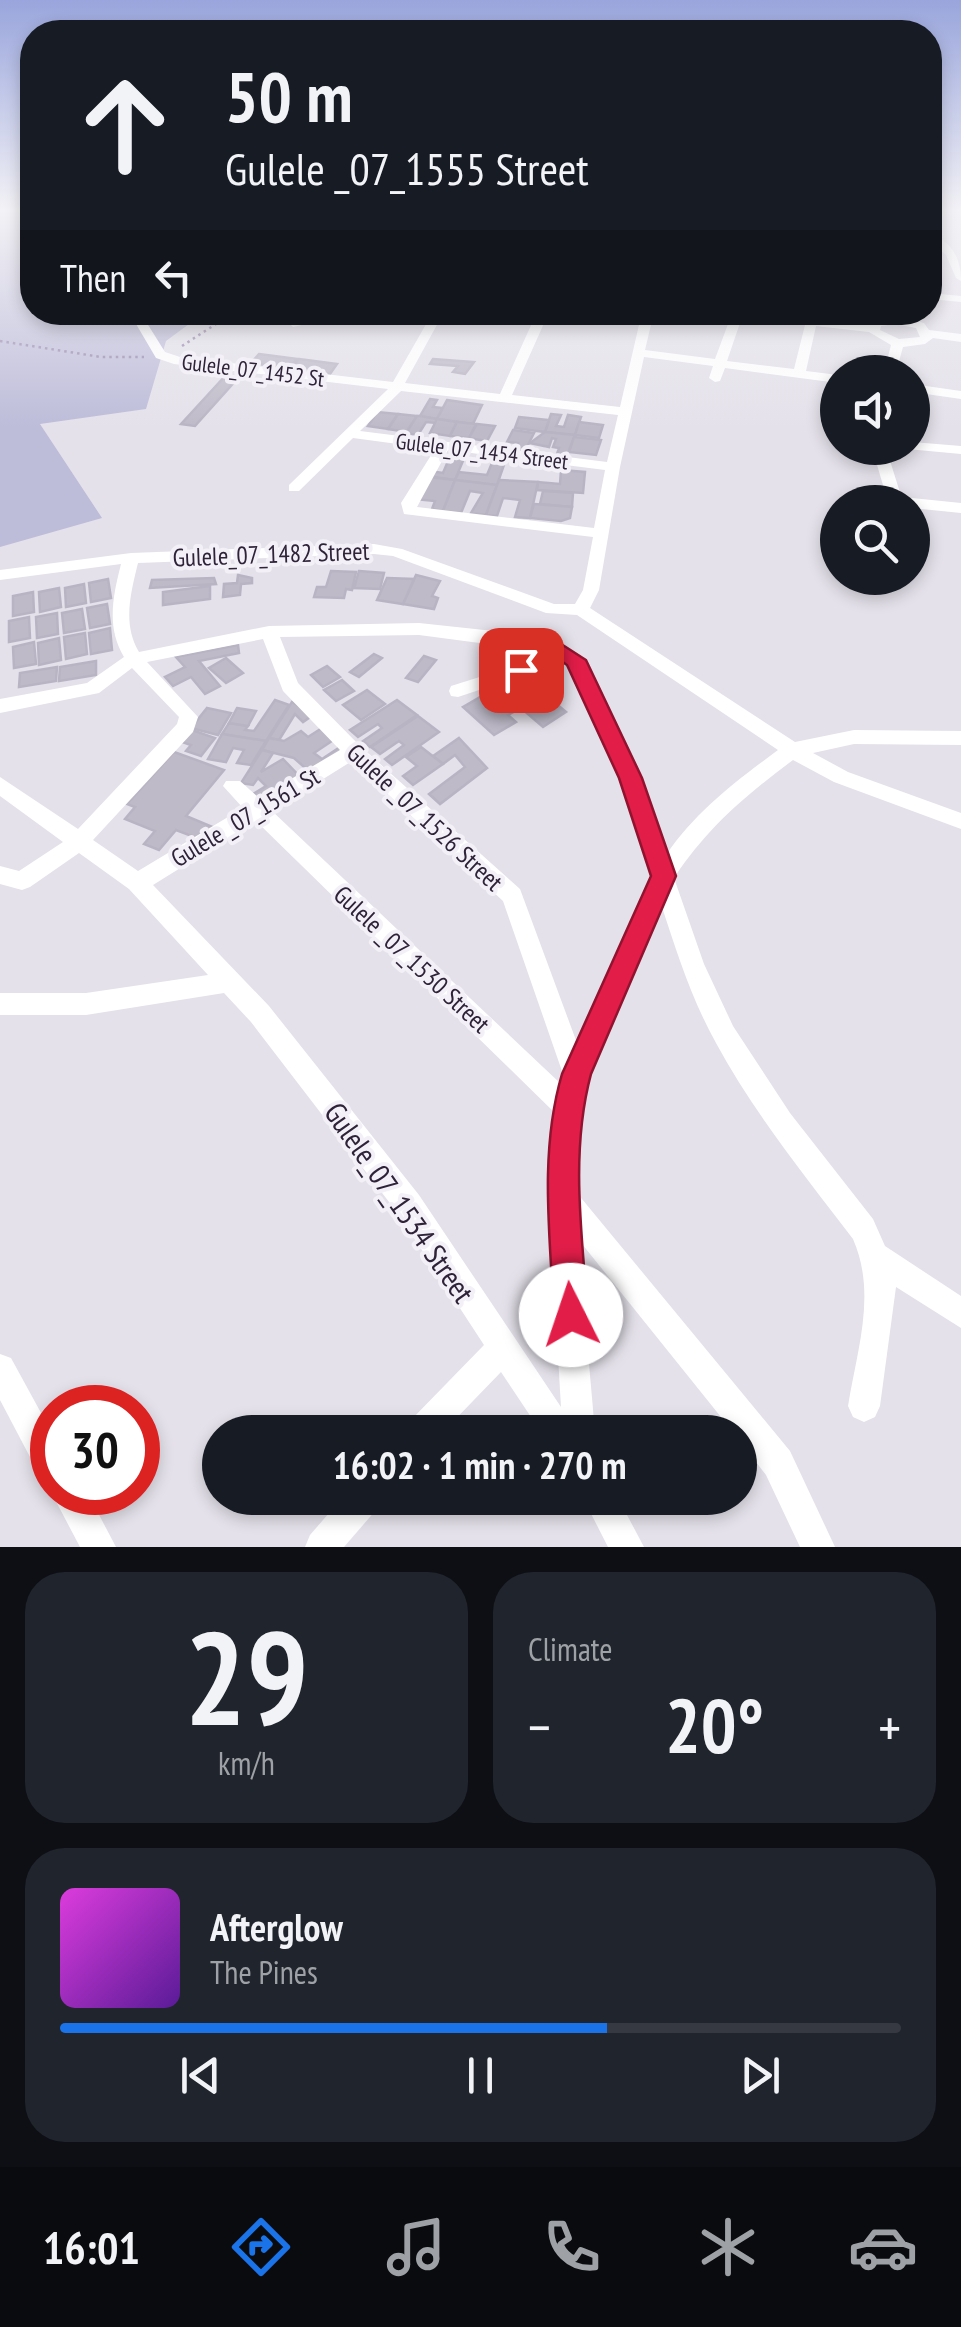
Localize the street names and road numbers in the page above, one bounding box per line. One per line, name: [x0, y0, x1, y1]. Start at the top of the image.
street label: Gulele_07_1452 St: [180, 347, 326, 393]
street label: Gulele_07_1454 Street: [394, 427, 570, 475]
street label: Gulele_07_1482 Street: [172, 535, 370, 573]
street label: Gulele _07_1526 Street: [340, 736, 510, 898]
street label: Gulele _07_1561 St: [165, 760, 325, 874]
street label: Gulele _07_1530 Street: [327, 878, 497, 1040]
street label: Gulele_07_1534 Street: [316, 1094, 484, 1310]

